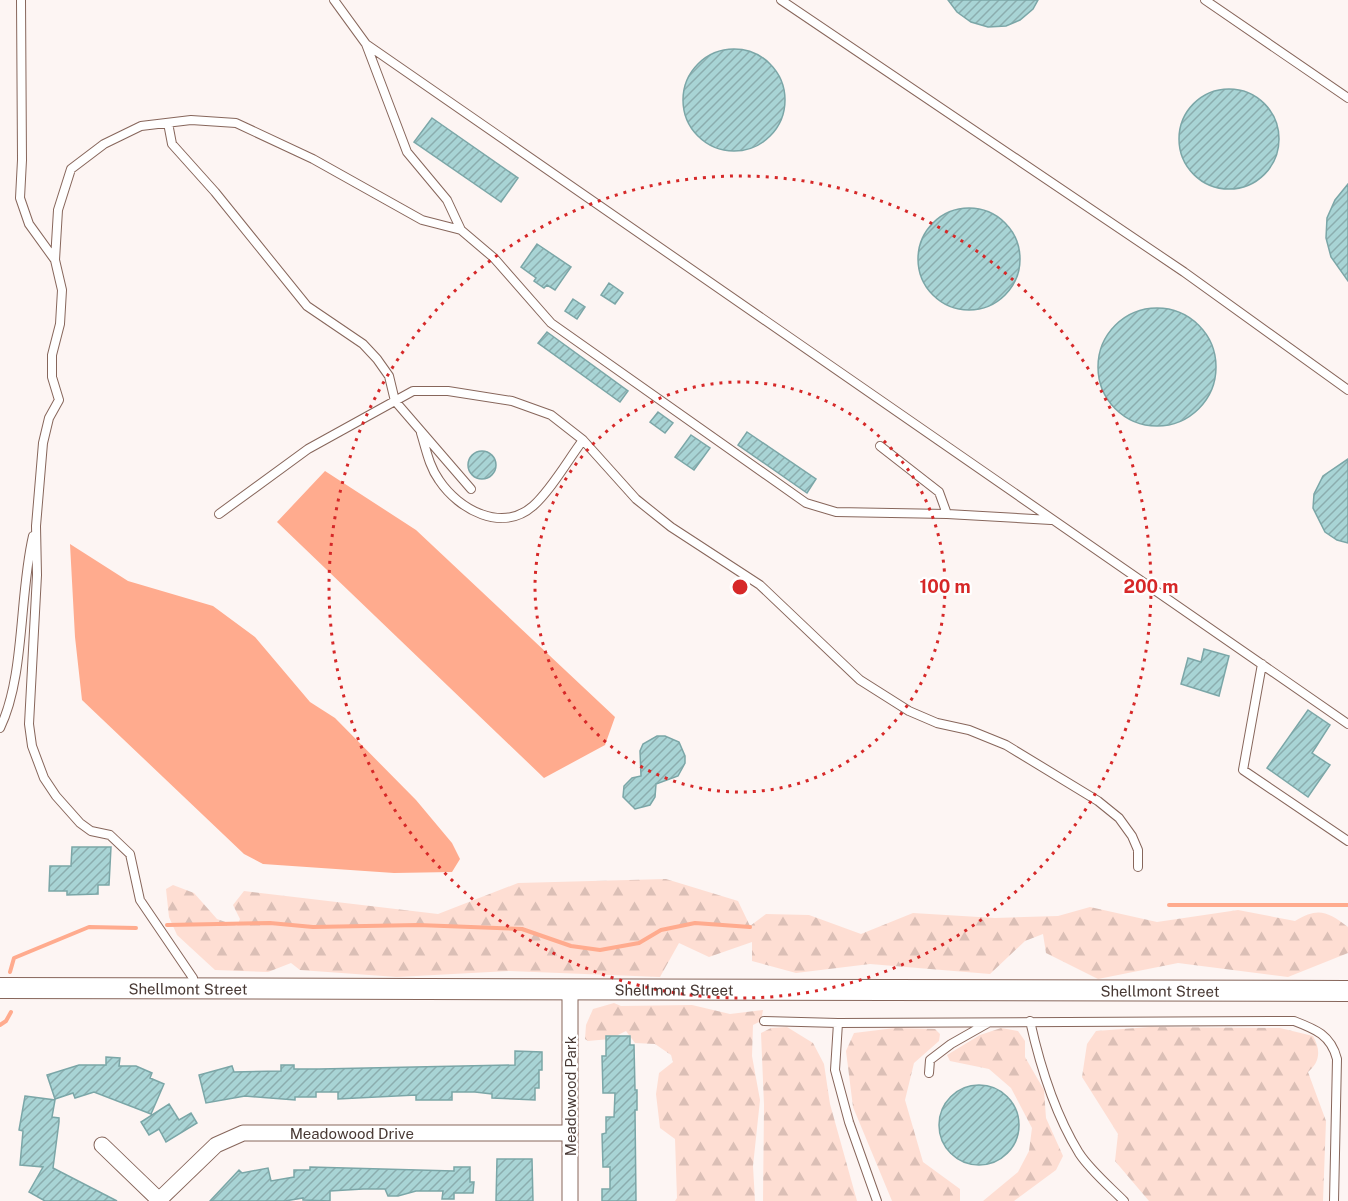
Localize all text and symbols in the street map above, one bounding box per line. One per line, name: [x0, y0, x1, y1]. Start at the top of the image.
text: 100 m: [919, 576, 971, 597]
text: 200 m: [1124, 576, 1178, 597]
centre of rings: [730, 577, 750, 597]
street label: Shellmont Street: [128, 980, 248, 997]
street label: Shellmont Street: [614, 981, 734, 998]
street label: Shellmont Street: [1100, 982, 1220, 999]
street label: Meadowood Park: [562, 1036, 579, 1156]
street label: Meadowood Drive: [290, 1125, 414, 1142]

